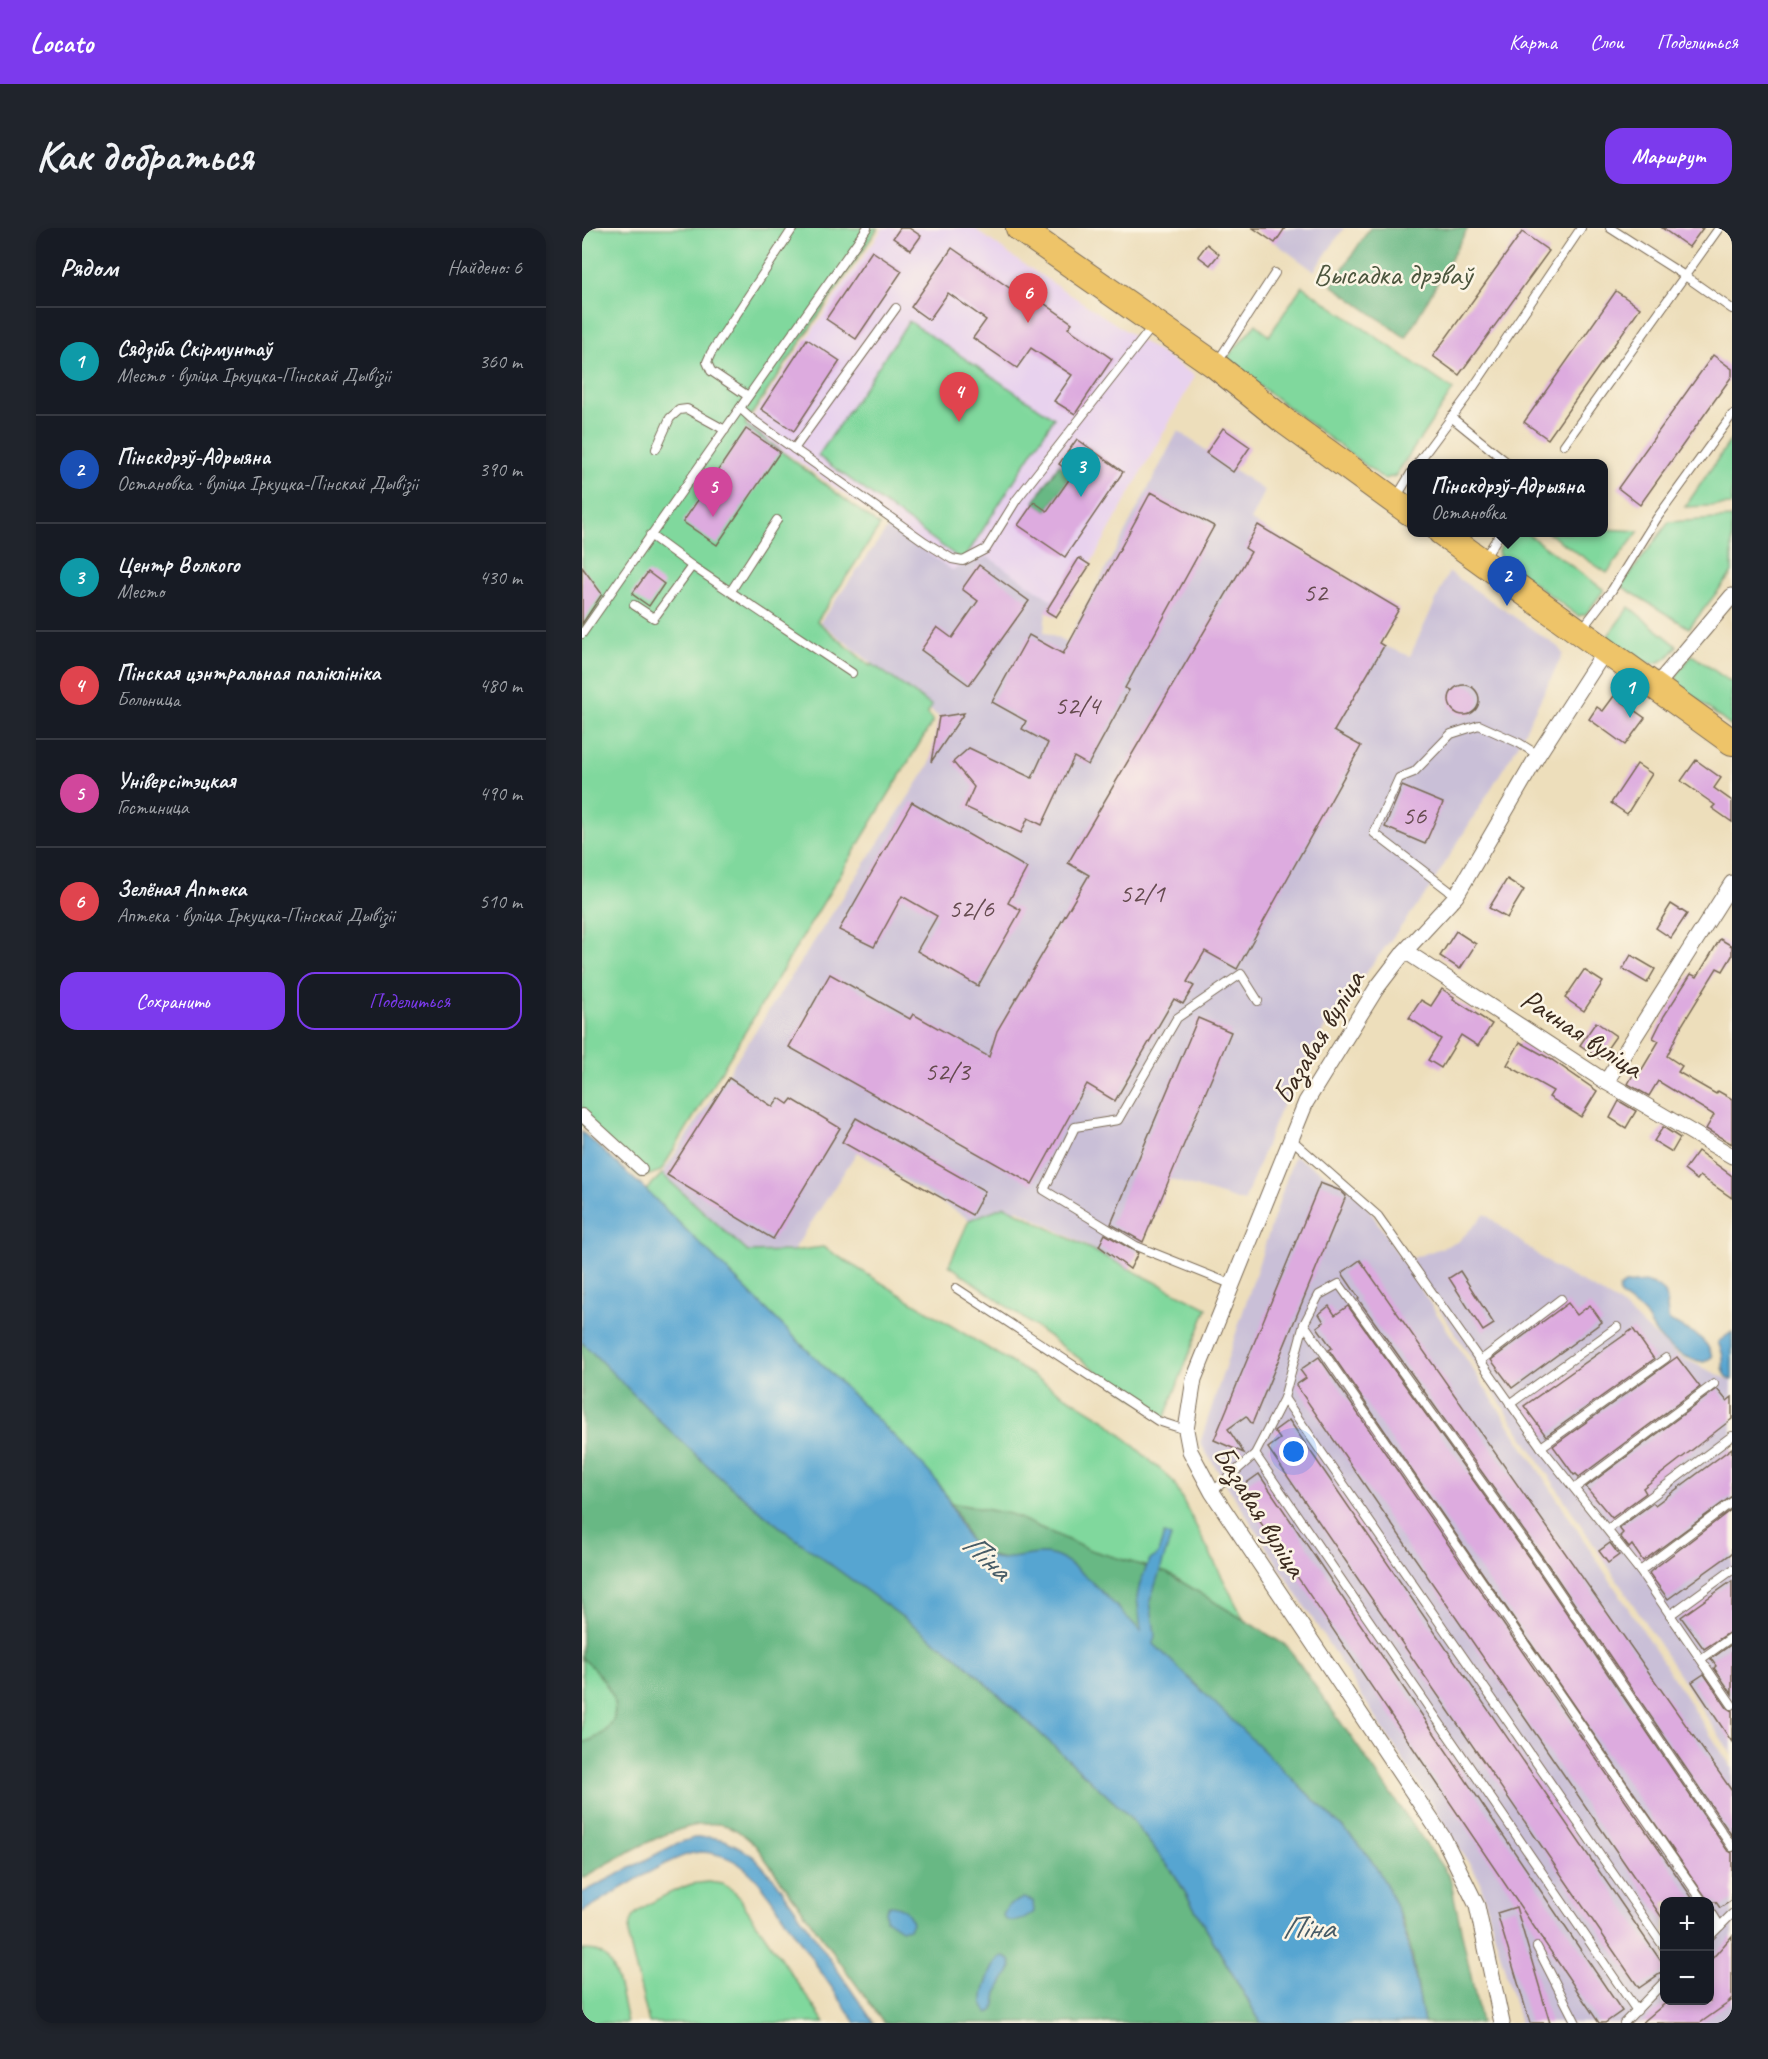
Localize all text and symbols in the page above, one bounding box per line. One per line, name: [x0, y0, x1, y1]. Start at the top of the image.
text: Locato: [30, 25, 93, 60]
text: Карта: [1509, 29, 1557, 55]
text: Слои: [1590, 29, 1624, 55]
text: Поделиться: [1657, 29, 1738, 55]
button: Маршрут: [1605, 128, 1732, 184]
text: Как добраться: [36, 130, 253, 183]
text: Рядом: [60, 251, 118, 284]
text: Найдено: 6: [447, 255, 522, 280]
park label: Высадка дрэваў: [1314, 255, 1475, 293]
pin: 6: [1008, 274, 1048, 323]
text: Сядзіба Скірмунтаў: [117, 335, 272, 363]
text: 1: [75, 349, 84, 374]
text: 360 m: [479, 349, 522, 374]
text: Место · вуліца Іркуцка-Пінскай Дывізіі: [117, 363, 390, 388]
pin: 4: [940, 372, 979, 422]
text: Пінскдрэў-Адрыяна: [117, 443, 270, 471]
pin: 3: [1062, 448, 1100, 497]
text: 2: [75, 457, 84, 482]
text: 390 m: [479, 457, 522, 482]
popup: [1407, 459, 1608, 537]
pin: 5: [694, 468, 732, 517]
text: Остановка · вуліца Іркуцка-Пінскай Дывізіі: [117, 471, 418, 496]
text: Пінскдрэў-Адрыяна: [1431, 472, 1584, 500]
text: Остановка: [1431, 500, 1506, 525]
text: Центр Волкого: [117, 551, 240, 579]
pin: 2: [1488, 556, 1526, 606]
text: 3: [75, 565, 84, 590]
text: 430 m: [479, 565, 522, 590]
house number: 52: [1303, 575, 1329, 609]
text: Место: [117, 579, 164, 604]
text: Пінская цэнтральная паліклініка: [117, 659, 380, 687]
pin: 1: [1610, 668, 1650, 718]
text: 4: [75, 673, 84, 698]
text: 480 m: [479, 673, 522, 698]
text: Больница: [117, 687, 180, 712]
house number: 52/4: [1054, 688, 1103, 722]
text: Універсітэцкая: [117, 767, 235, 795]
text: 5: [75, 781, 84, 806]
text: 490 m: [479, 781, 522, 806]
text: Гостиница: [117, 795, 188, 820]
house number: 56: [1402, 798, 1427, 832]
text: Зелёная Аптека: [117, 875, 246, 903]
house number: 52/1: [1119, 876, 1167, 910]
text: 6: [75, 889, 84, 914]
text: 510 m: [479, 889, 522, 914]
house number: 52/6: [948, 891, 995, 925]
text: Аптека · вуліца Іркуцка-Пінскай Дывізіі: [117, 903, 395, 928]
street label: Базавая вуліца: [1263, 962, 1374, 1111]
button: Сохранить: [60, 972, 285, 1030]
button: Поделиться: [297, 972, 522, 1030]
street label: Рачная вуліца: [1514, 980, 1652, 1087]
house number: 52/3: [924, 1054, 972, 1088]
your location: [1279, 1437, 1308, 1466]
street label: Базавая вуліца: [1204, 1438, 1317, 1586]
water label: Піна: [953, 1524, 1022, 1591]
map controls: [1660, 1897, 1714, 2005]
button: +: [1660, 1897, 1714, 1951]
water label: Піна: [1282, 1907, 1337, 1948]
button: −: [1660, 1951, 1714, 2005]

